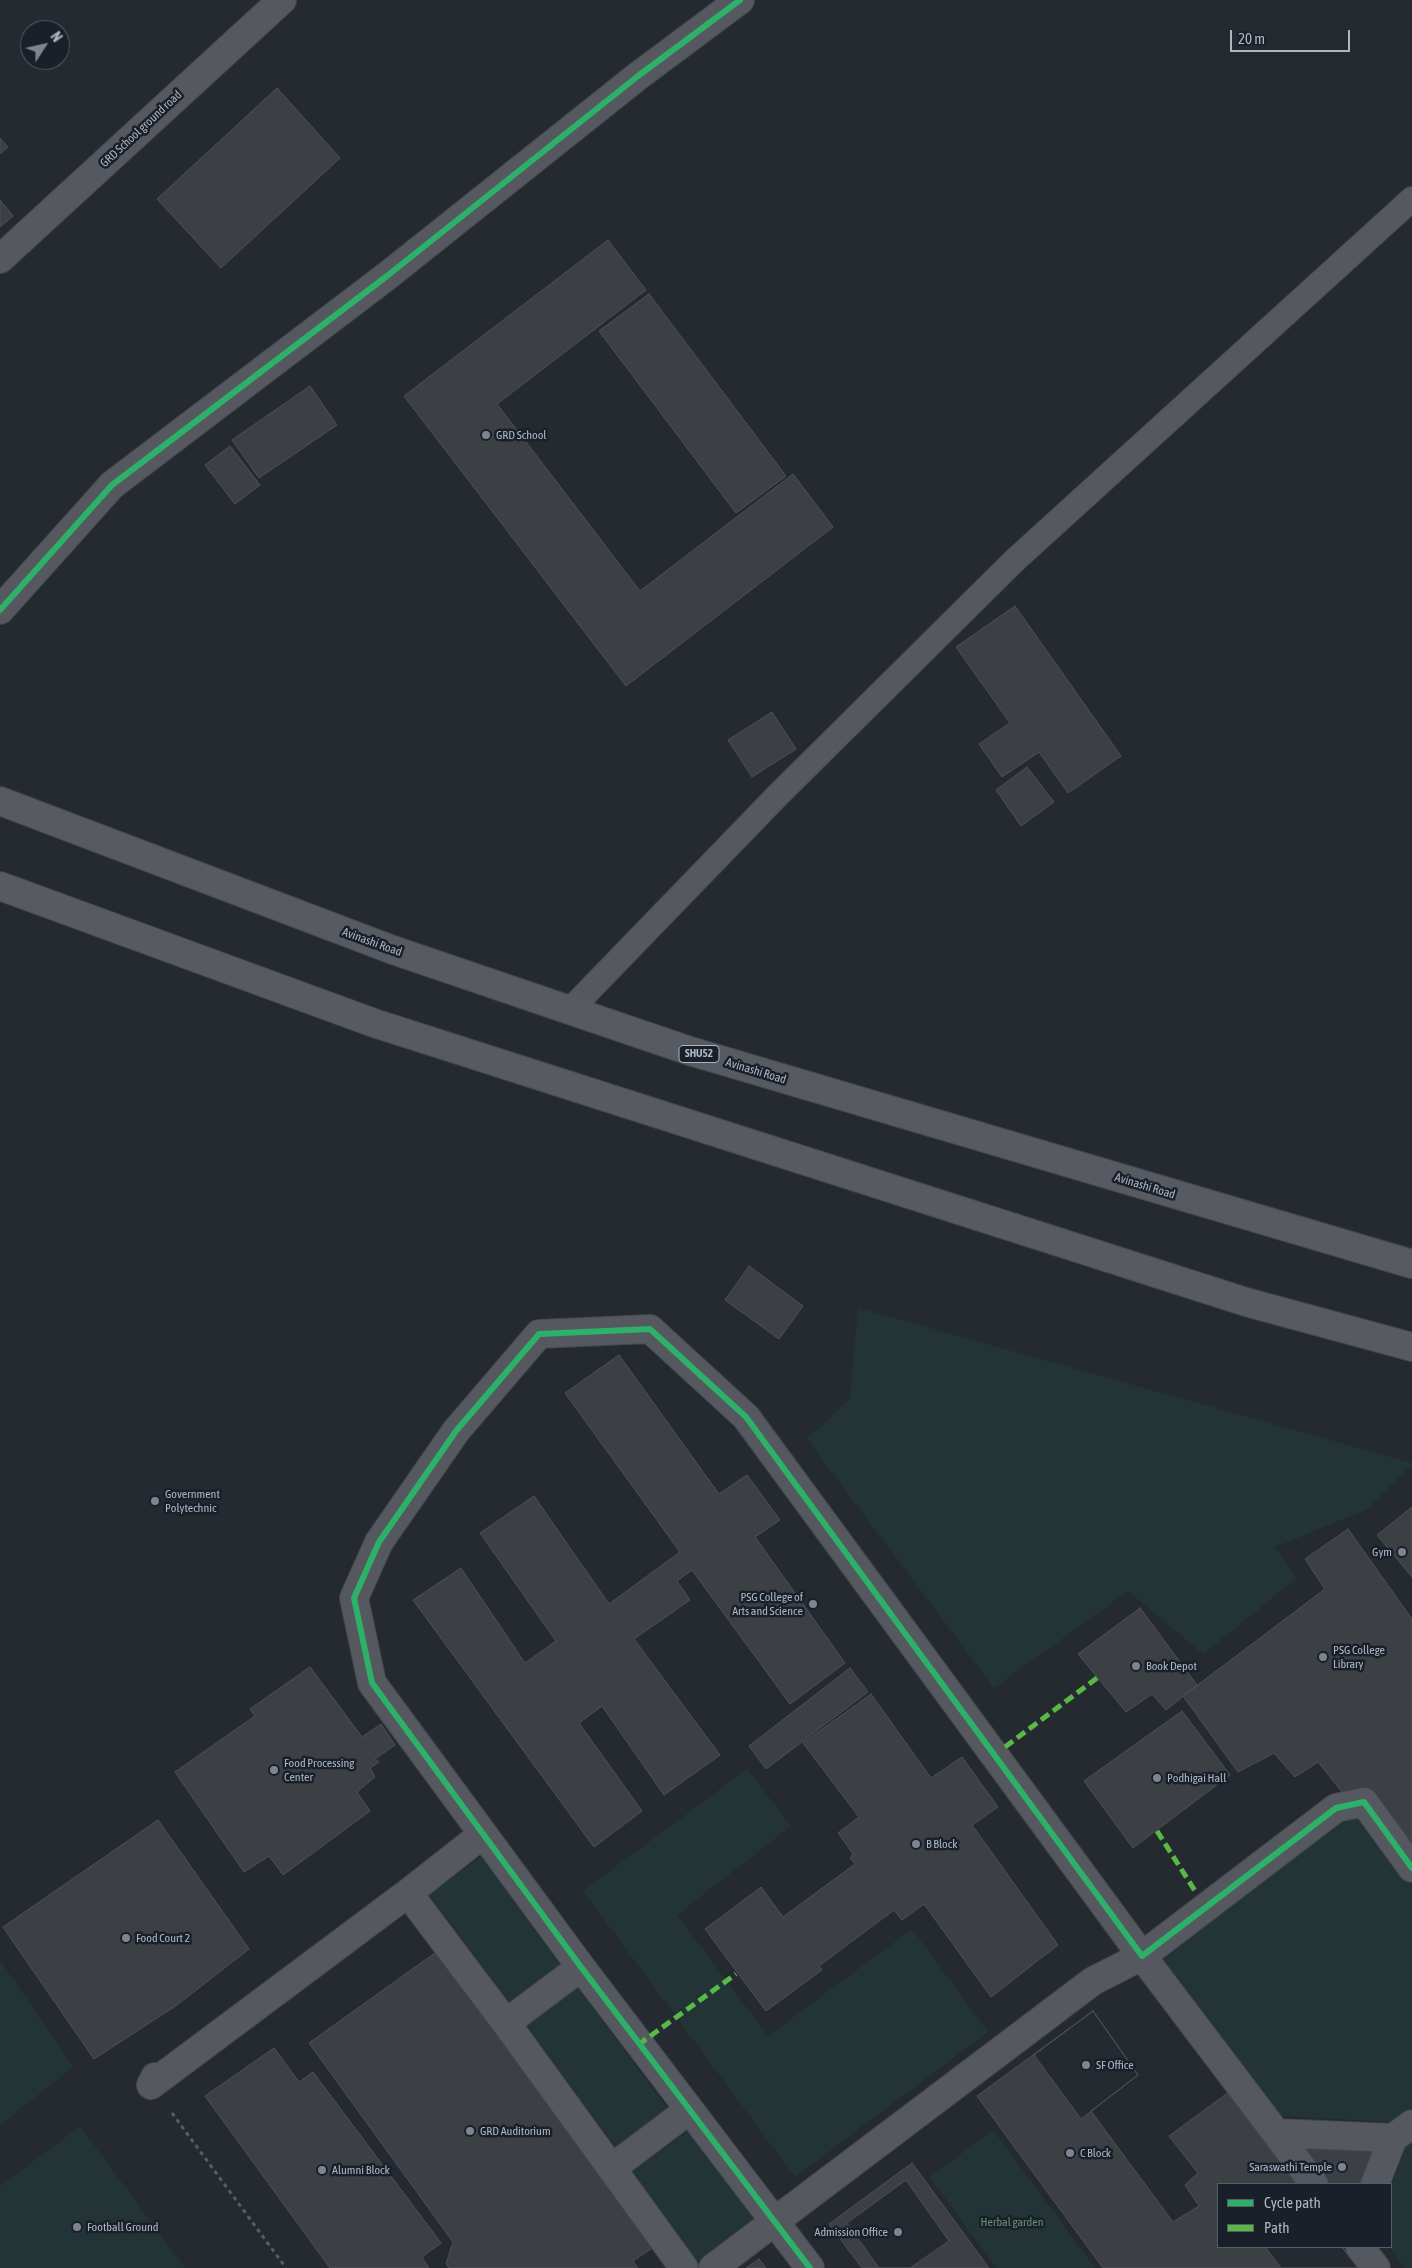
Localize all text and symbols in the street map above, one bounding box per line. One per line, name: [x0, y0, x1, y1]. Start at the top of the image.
north arrow: [20, 20, 70, 70]
scale bar: [1232, 20, 1352, 52]
text: N: [48, 29, 65, 45]
text: 20 m: [1238, 30, 1265, 47]
street label: GRD School ground road: [97, 88, 185, 170]
place label: GRD School: [496, 428, 546, 442]
marker: GRD School: [480, 429, 492, 441]
street label: Avinashi Road: [340, 925, 404, 959]
road number: SHU52: [679, 1046, 719, 1062]
street label: Avinashi Road: [724, 1055, 788, 1087]
street label: Avinashi Road: [1113, 1170, 1177, 1202]
place label: Government Polytechnic: [165, 1487, 220, 1515]
marker: Government Polytechnic: [149, 1495, 161, 1507]
place label: Gym: [1372, 1545, 1392, 1559]
marker: Gym: [1396, 1546, 1408, 1558]
place label: PSG College of Arts and Science: [732, 1590, 803, 1618]
marker: PSG College of Arts and Science: [807, 1598, 819, 1610]
place label: PSG College Library: [1333, 1643, 1385, 1671]
marker: PSG College Library: [1317, 1651, 1329, 1663]
place label: Book Depot: [1146, 1659, 1197, 1673]
marker: Book Depot: [1130, 1660, 1142, 1672]
place label: Food Processing Center: [284, 1756, 354, 1784]
marker: Food Processing Center: [268, 1764, 280, 1776]
place label: Podhigai Hall: [1167, 1771, 1226, 1785]
marker: Podhigai Hall: [1151, 1772, 1163, 1784]
place label: B Block: [926, 1837, 957, 1851]
marker: B Block: [910, 1838, 922, 1850]
place label: Food Court 2: [136, 1931, 190, 1945]
marker: Food Court 2: [120, 1932, 132, 1944]
place label: SF Office: [1096, 2058, 1134, 2072]
marker: SF Office: [1080, 2059, 1092, 2071]
place label: GRD Auditorium: [480, 2124, 551, 2138]
marker: GRD Auditorium: [464, 2125, 476, 2137]
place label: C Block: [1080, 2146, 1111, 2160]
marker: C Block: [1064, 2147, 1076, 2159]
place label: Saraswathi Temple: [1249, 2160, 1332, 2174]
marker: Saraswathi Temple: [1336, 2161, 1348, 2173]
place label: Alumni Block: [332, 2163, 390, 2177]
marker: Alumni Block: [316, 2164, 328, 2176]
legend: [1217, 2183, 1392, 2248]
text: Cycle path: [1264, 2194, 1321, 2211]
park label: Herbal garden: [980, 2215, 1044, 2229]
text: Path: [1264, 2219, 1290, 2236]
place label: Football Ground: [87, 2220, 158, 2234]
marker: Football Ground: [71, 2221, 83, 2233]
place label: Admission Office: [815, 2225, 888, 2239]
marker: Admission Office: [892, 2226, 904, 2238]

